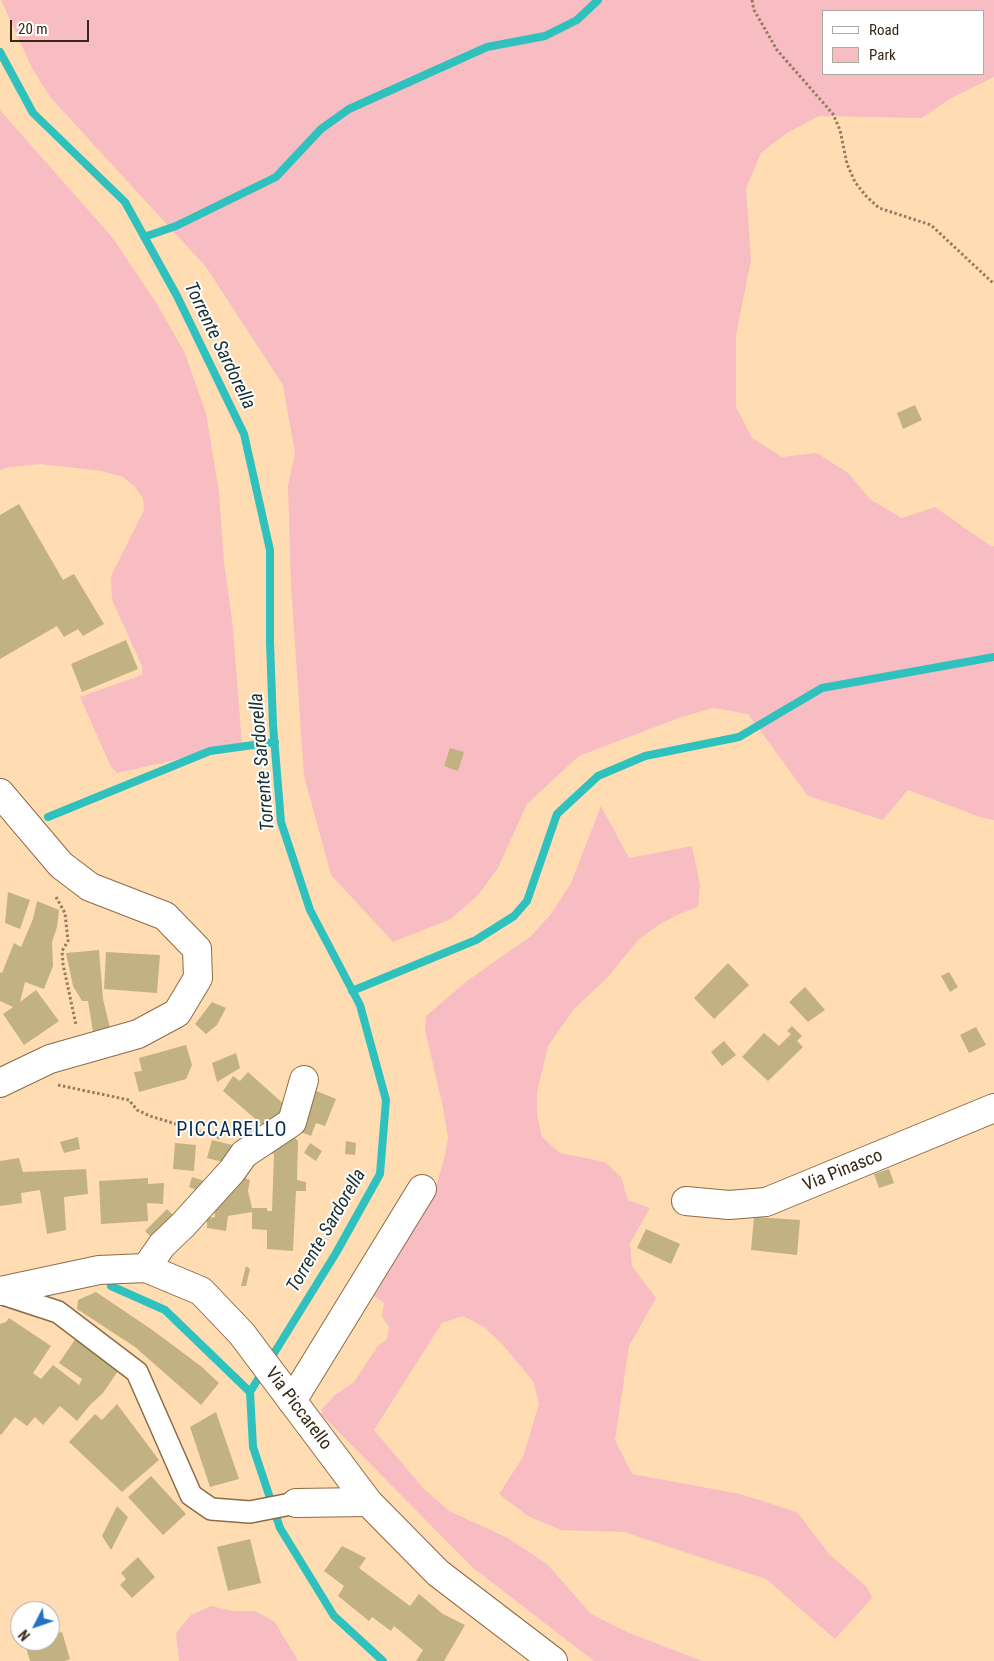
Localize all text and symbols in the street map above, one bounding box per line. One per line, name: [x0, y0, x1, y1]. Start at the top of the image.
scale bar: [12, 10, 91, 42]
legend: [822, 10, 984, 75]
text: 20 m: [18, 20, 48, 38]
text: Road: [869, 21, 899, 39]
text: Park: [869, 46, 896, 64]
water label: Torrente Sardorella: [178, 279, 260, 413]
water label: Torrente Sardorella: [246, 692, 280, 832]
district label: PICCARELLO: [175, 1119, 289, 1143]
street label: Via Pinasco: [800, 1145, 886, 1197]
water label: Torrente Sardorella: [282, 1165, 372, 1297]
street label: Via Piccarello: [260, 1364, 336, 1454]
north arrow: [10, 1601, 60, 1651]
text: N: [16, 1627, 33, 1644]

